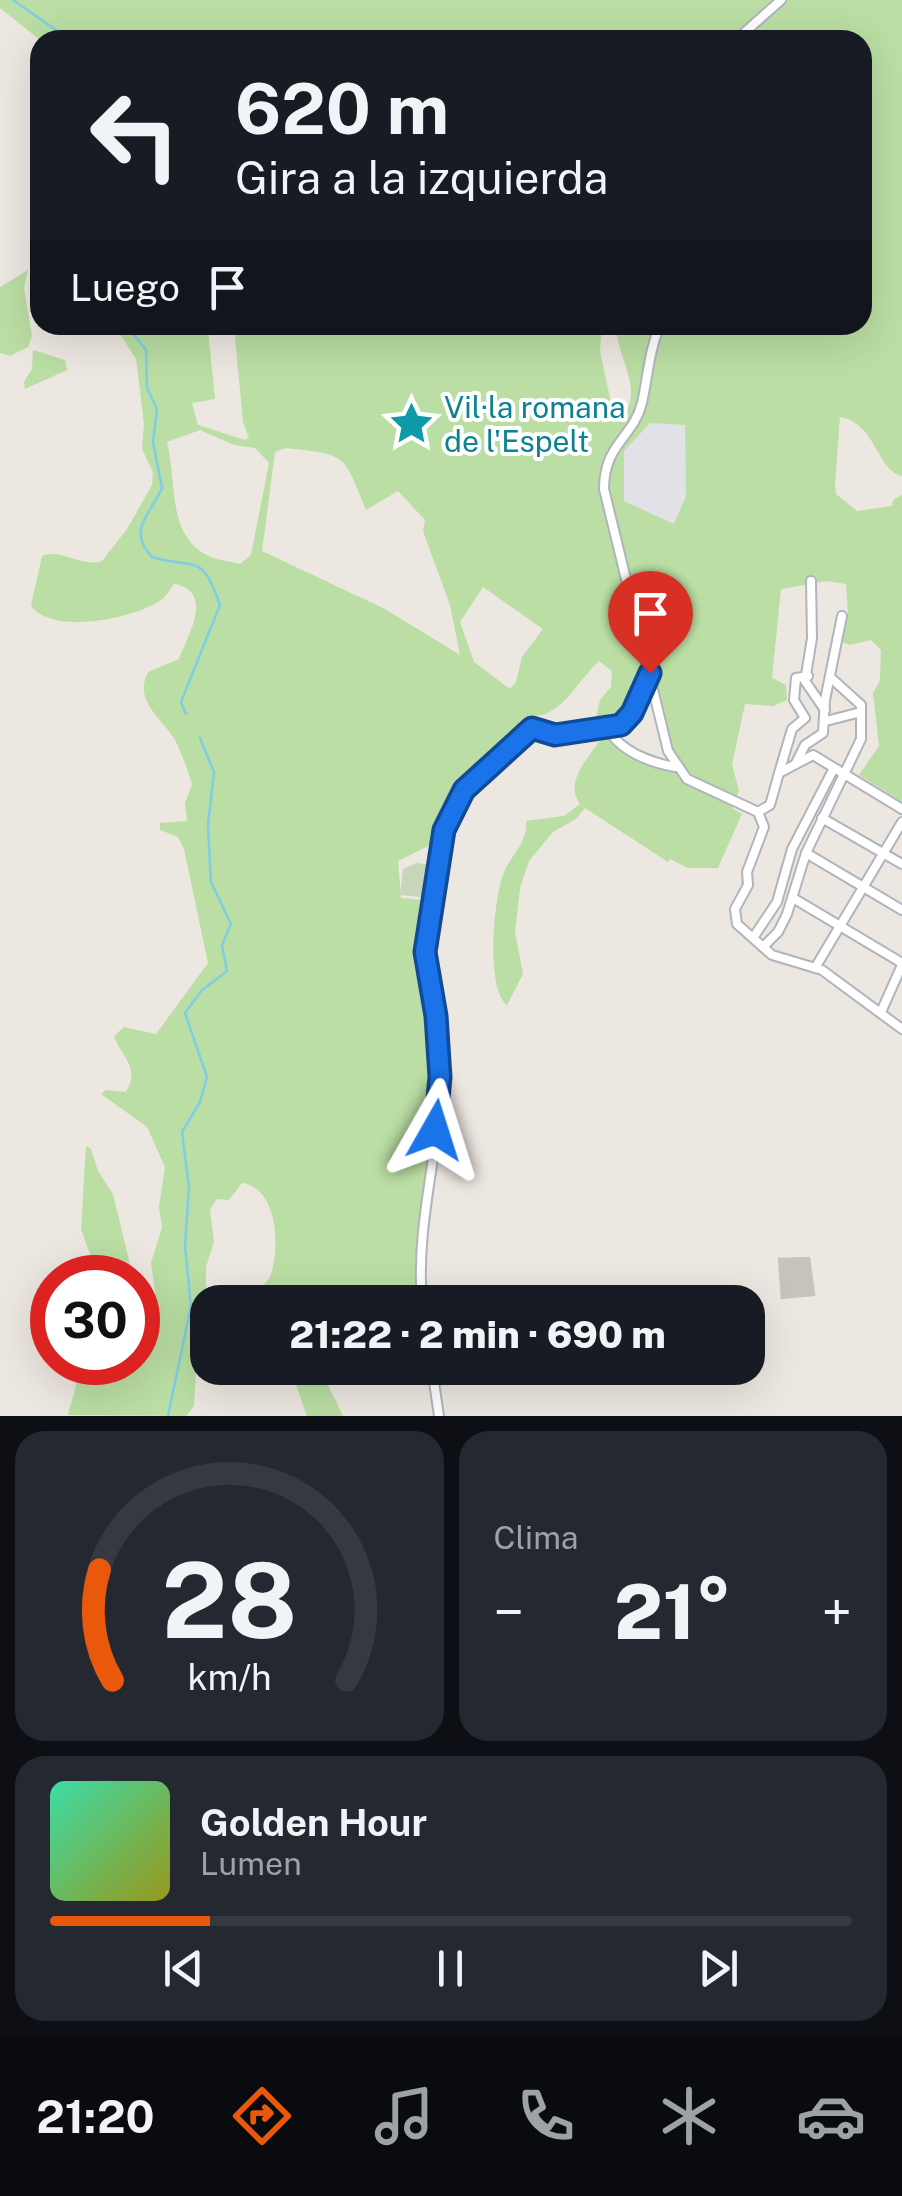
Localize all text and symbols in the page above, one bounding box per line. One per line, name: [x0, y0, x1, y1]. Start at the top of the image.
text: 620 m: [235, 67, 449, 150]
icon: left: [70, 70, 200, 200]
text: Gira a la izquierda: [235, 151, 608, 204]
icon: arrive: [200, 260, 255, 315]
text: Luego: [70, 265, 180, 310]
place label: Vil·la romana de l'Espelt: [444, 389, 626, 459]
place icon: Vil·la romana de l'Espelt: [387, 400, 435, 448]
pin: [608, 571, 693, 674]
icon: arrive: [623, 586, 678, 641]
position arrow: [383, 1078, 487, 1182]
speed limit sign: 30: [30, 1255, 160, 1385]
text: 21:22 · 2 min · 690 m: [289, 1312, 666, 1357]
text: Clima: [494, 1519, 579, 1556]
text: 28: [161, 1539, 297, 1661]
text: 21°: [614, 1568, 732, 1656]
text: −: [494, 1580, 524, 1644]
text: +: [822, 1580, 852, 1644]
text: km/h: [187, 1656, 271, 1698]
text: Golden Hour: [200, 1800, 427, 1845]
text: Lumen: [200, 1845, 302, 1882]
icon: previous: [156, 1941, 211, 1996]
icon: pause: [423, 1941, 478, 1996]
icon: next: [691, 1941, 746, 1996]
icon: directions: [227, 2081, 297, 2151]
icon: music: [369, 2081, 439, 2151]
icon: phone: [511, 2081, 581, 2151]
icon: climate: [654, 2081, 724, 2151]
icon: car: [796, 2081, 866, 2151]
text: 21:20: [36, 2090, 155, 2143]

